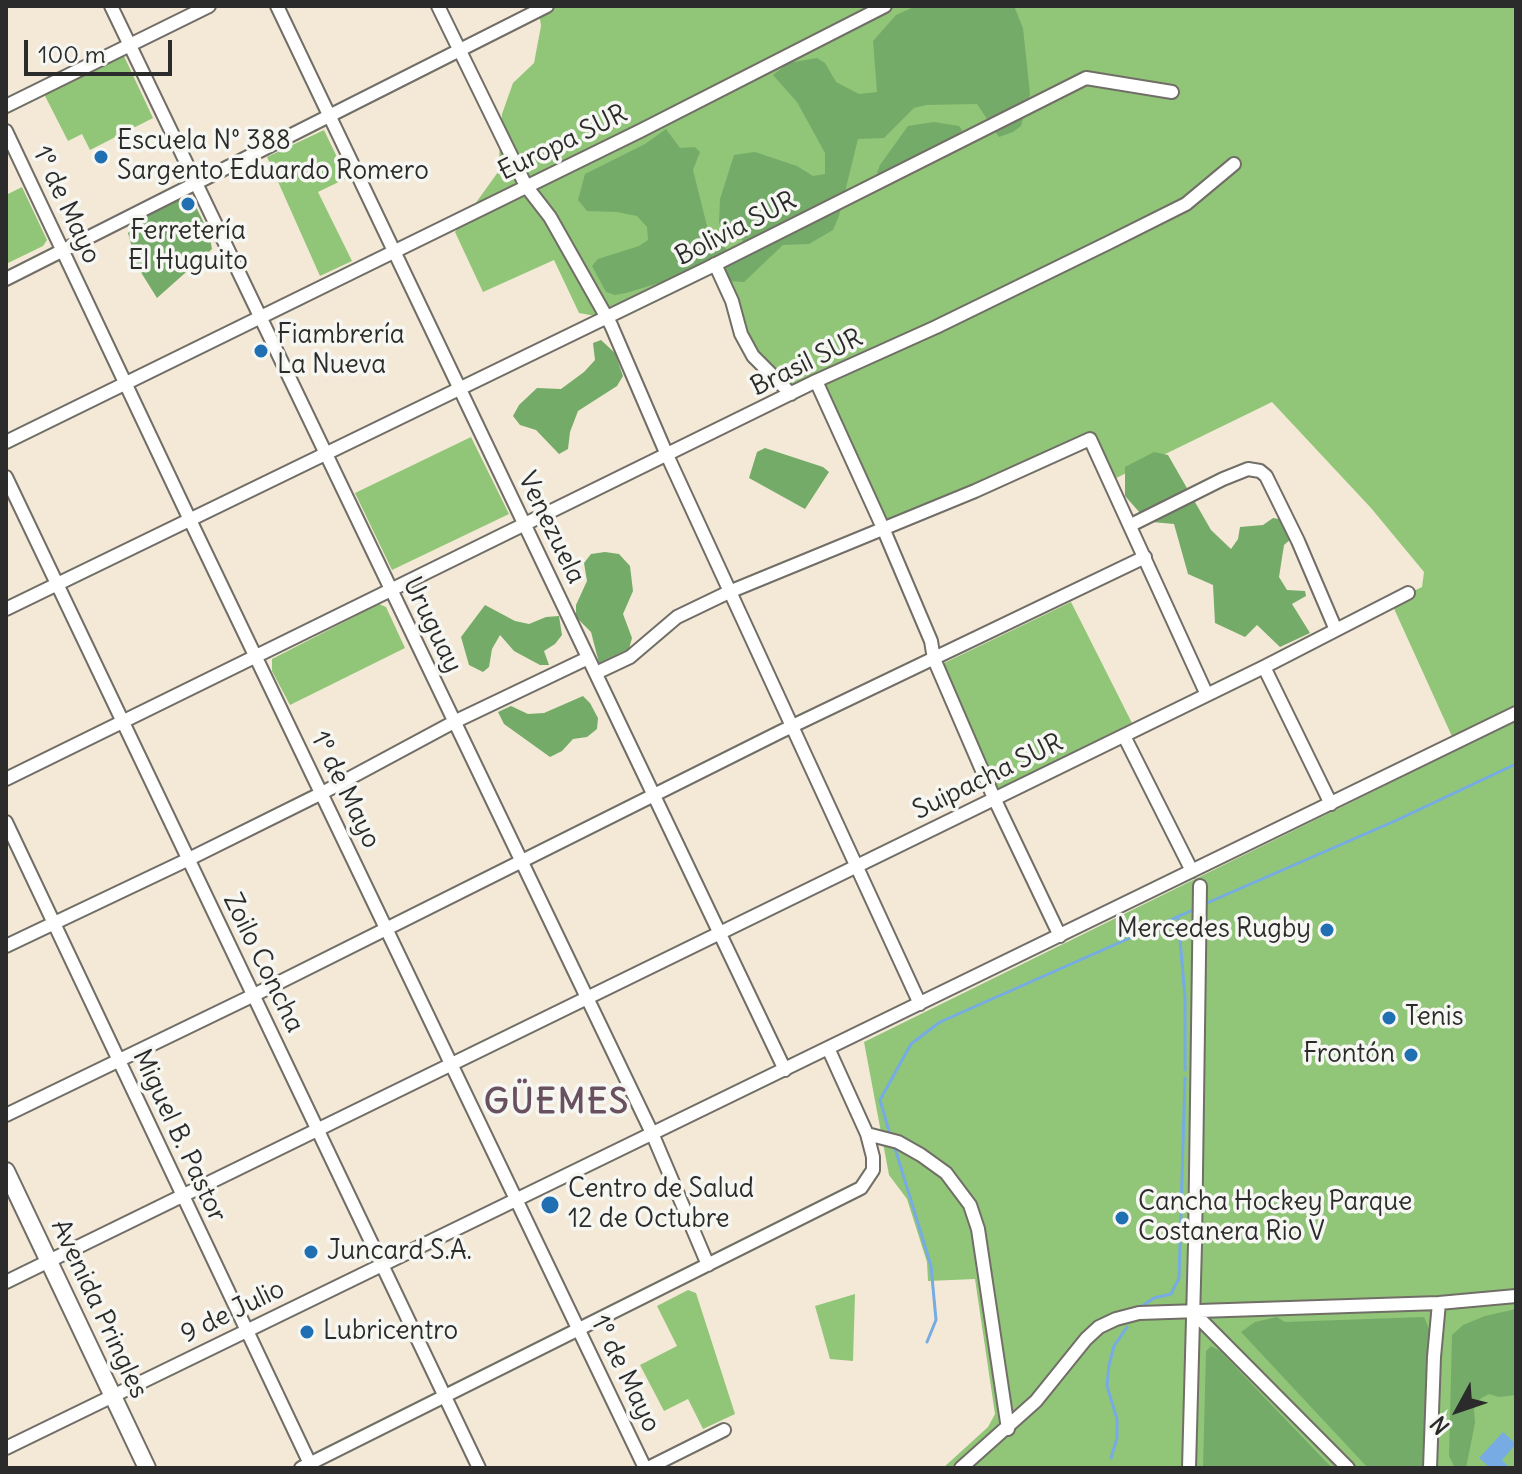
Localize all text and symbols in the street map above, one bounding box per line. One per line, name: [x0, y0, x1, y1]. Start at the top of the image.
scale bar: [28, 24, 176, 74]
text: 100 m: [38, 39, 106, 69]
street label: Europa SUR: [493, 98, 633, 188]
place label: Escuela N° 388 Sargento Eduardo Romero: [117, 126, 429, 188]
street label: 1º de Mayo: [25, 141, 107, 269]
marker: Escuela N° 388 Sargento Eduardo Romero: [92, 148, 110, 166]
street label: Bolivia SUR: [670, 185, 802, 273]
marker: Ferretería El Huguito: [179, 195, 197, 213]
place label: Ferretería El Huguito: [128, 216, 248, 278]
place label: Fiambrería La Nueva: [277, 320, 405, 382]
street label: Brasil SUR: [746, 323, 868, 403]
marker: Fiambrería La Nueva: [252, 342, 270, 360]
street label: Venezuela: [511, 467, 591, 589]
street label: Uruguay: [396, 572, 468, 678]
street label: 1º de Mayo: [303, 726, 387, 854]
street label: Suipacha SUR: [908, 727, 1068, 827]
street label: Zoilo Concha: [216, 888, 310, 1038]
place label: Mercedes Rugby: [1117, 914, 1311, 946]
marker: Mercedes Rugby: [1318, 921, 1336, 939]
place label: Tenis: [1405, 1002, 1463, 1034]
marker: Tenis: [1380, 1009, 1398, 1027]
place label: Frontón: [1303, 1039, 1395, 1071]
street label: Miguel B. Pastor: [125, 1045, 233, 1227]
marker: Frontón: [1402, 1046, 1420, 1064]
district label: GÜEMES: [484, 1083, 630, 1123]
place label: Centro de Salud 12 de Octubre: [568, 1174, 754, 1236]
place label: Cancha Hockey Parque Costanera Rio V: [1138, 1187, 1412, 1248]
marker: Centro de Salud 12 de Octubre: [539, 1194, 561, 1216]
marker: Cancha Hockey Parque Costanera Rio V: [1113, 1209, 1131, 1227]
street label: Avenida Pringles: [44, 1215, 154, 1403]
place label: Juncard S.A.: [327, 1236, 472, 1268]
marker: Juncard S.A.: [302, 1243, 320, 1261]
street label: 9 de Julio: [176, 1274, 290, 1350]
street label: 1º de Mayo: [583, 1310, 667, 1438]
place label: Lubricentro: [323, 1316, 458, 1348]
marker: Lubricentro: [298, 1323, 316, 1341]
north arrow: [1418, 1370, 1498, 1450]
text: N: [1424, 1411, 1455, 1440]

